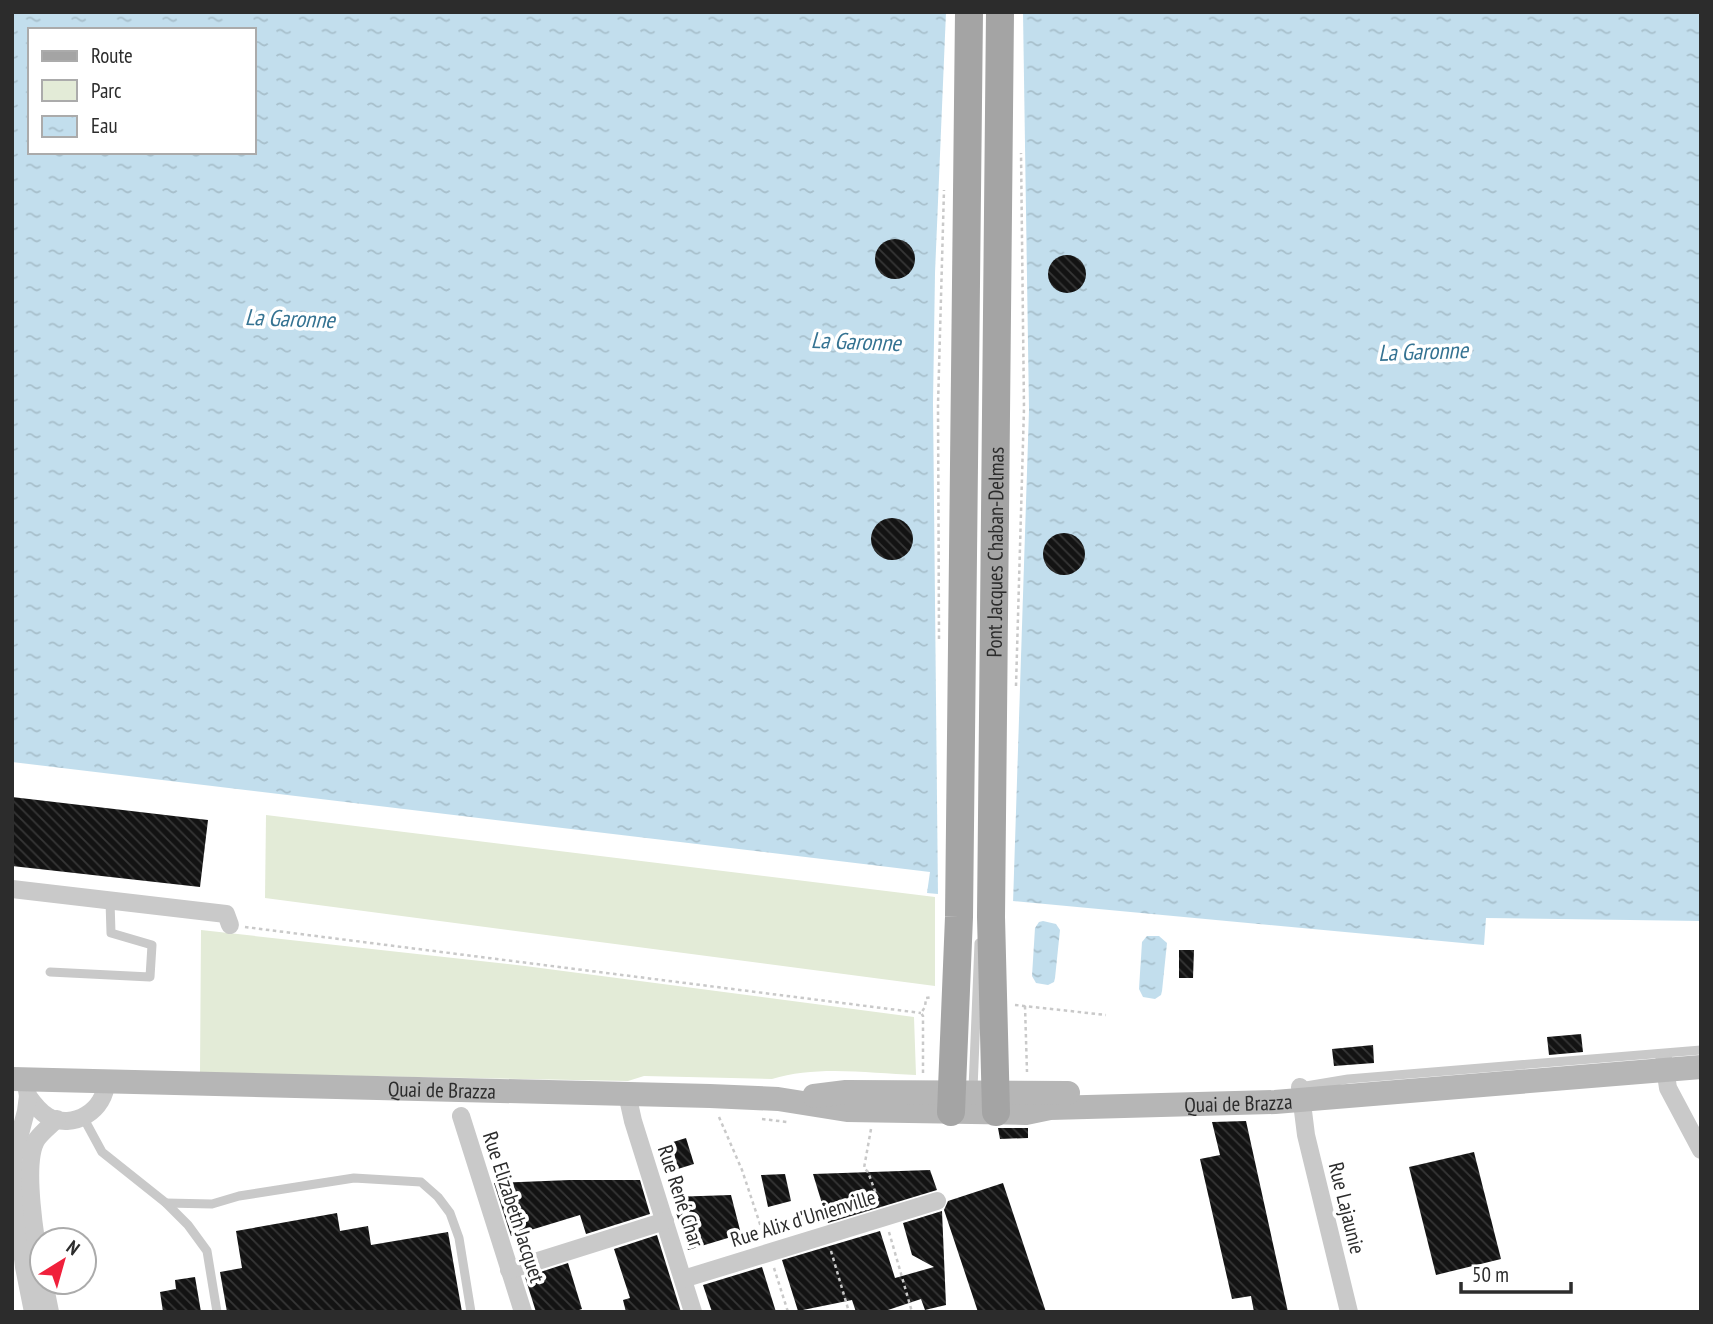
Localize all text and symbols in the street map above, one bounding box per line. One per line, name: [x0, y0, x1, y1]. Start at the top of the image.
legend: [28, 28, 256, 154]
text: Route: [91, 42, 133, 69]
text: Parc: [91, 77, 122, 104]
text: Eau: [91, 112, 118, 139]
water label: La Garonne: [245, 302, 337, 334]
water label: La Garonne: [811, 325, 903, 357]
water label: La Garonne: [1378, 335, 1470, 367]
street label: Pont Jacques Chaban-Delmas: [980, 447, 1009, 657]
street label: Quai de Brazza: [388, 1075, 496, 1104]
street label: Quai de Brazza: [1184, 1087, 1293, 1118]
street label: Rue Elizabeth Jacquet: [477, 1128, 551, 1286]
street label: Rue René Char: [652, 1142, 710, 1251]
street label: Rue Lajaunie: [1323, 1159, 1371, 1257]
street label: Rue Alix d'Unienville: [727, 1183, 879, 1253]
north arrow: [28, 1226, 98, 1296]
text: N: [62, 1235, 85, 1260]
scale bar: [1461, 1250, 1571, 1294]
text: 50 m: [1472, 1261, 1509, 1288]

